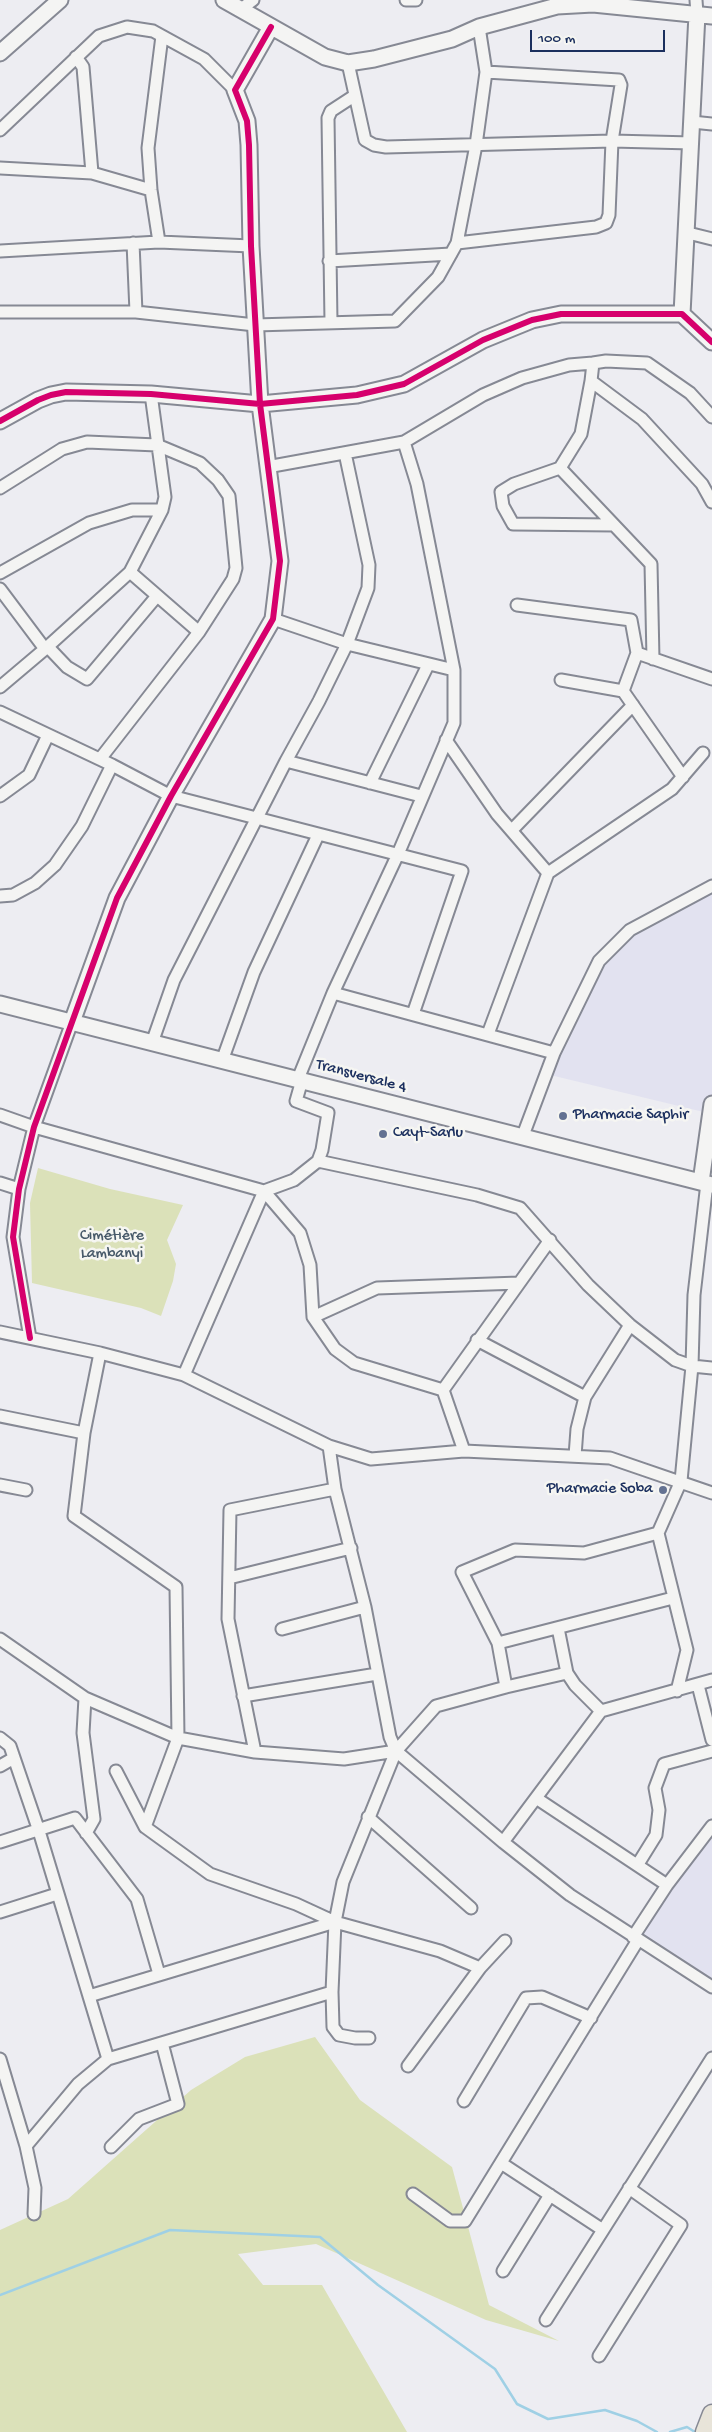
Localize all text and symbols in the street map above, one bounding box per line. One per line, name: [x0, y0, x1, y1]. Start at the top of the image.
scale bar: [532, 20, 667, 52]
text: 100 m: [538, 30, 575, 48]
street label: Transversale 4: [314, 1056, 408, 1098]
place label: Pharmacie Saphir: [573, 1106, 688, 1126]
marker: Pharmacie Saphir: [557, 1110, 569, 1122]
place label: Cayt-Sarlu: [393, 1124, 463, 1144]
marker: Cayt-Sarlu: [377, 1128, 389, 1140]
park label: Cimétière Lambanyi: [80, 1227, 144, 1265]
place label: Pharmacie Soba: [547, 1480, 653, 1500]
marker: Pharmacie Soba: [657, 1484, 669, 1496]

